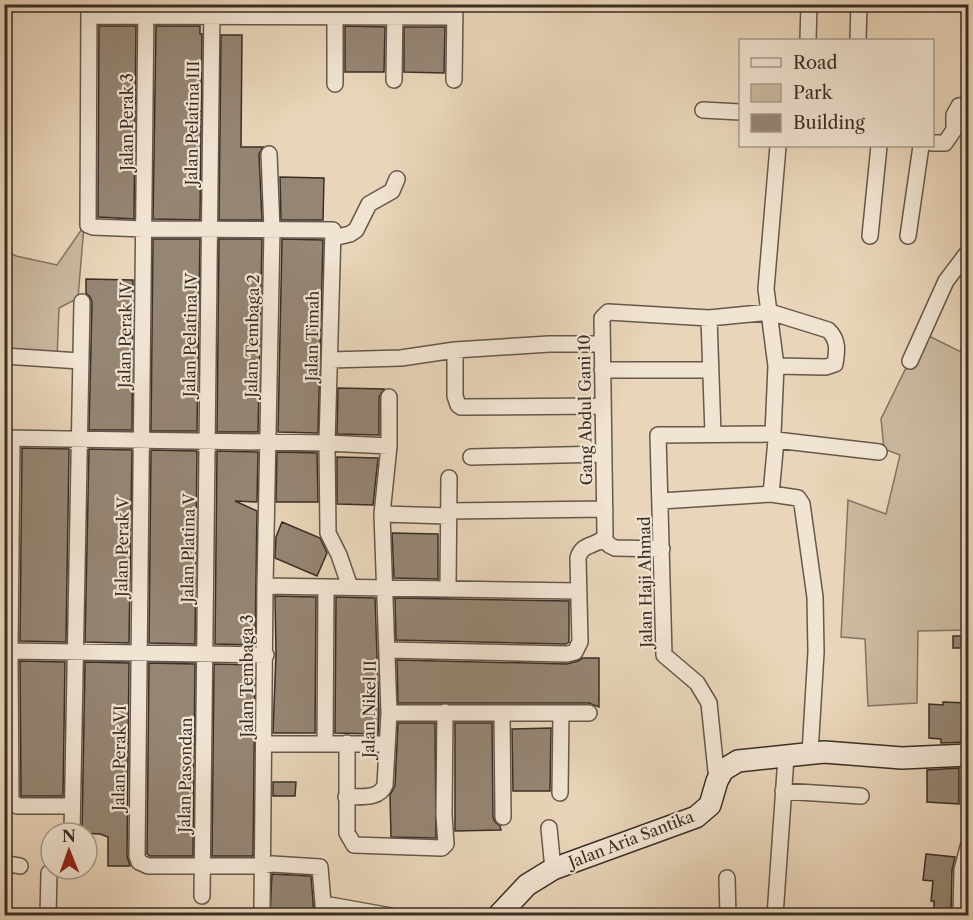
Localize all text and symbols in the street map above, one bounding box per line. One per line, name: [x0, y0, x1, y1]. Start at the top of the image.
legend: [739, 39, 934, 147]
text: Road: [793, 52, 838, 74]
street label: Jalan Pelatina III: [181, 60, 203, 189]
street label: Jalan Perak 3: [117, 73, 137, 174]
text: Park: [793, 82, 834, 104]
text: Building: [793, 112, 865, 134]
street label: Jalan Pelatina IV: [179, 272, 201, 400]
street label: Jalan Tembaga 2: [241, 274, 263, 401]
street label: Jalan Perak IV: [114, 281, 136, 391]
street label: Jalan Timah: [301, 290, 323, 385]
street label: Gang Abdul Gani 10: [574, 334, 596, 486]
street label: Jalan Platina V: [177, 493, 199, 606]
street label: Jalan Perak V: [111, 497, 133, 600]
street label: Jalan Haji Ahmad: [634, 516, 656, 651]
street label: Jalan Tembaga 3: [237, 614, 257, 741]
street label: Jalan Nikel II: [358, 660, 380, 761]
street label: Jalan Perak VI: [108, 705, 130, 814]
street label: Jalan Pasondan: [174, 717, 196, 836]
street label: Jalan Aria Santika: [563, 806, 697, 873]
north arrow: [39, 821, 99, 881]
text: N: [62, 826, 76, 846]

